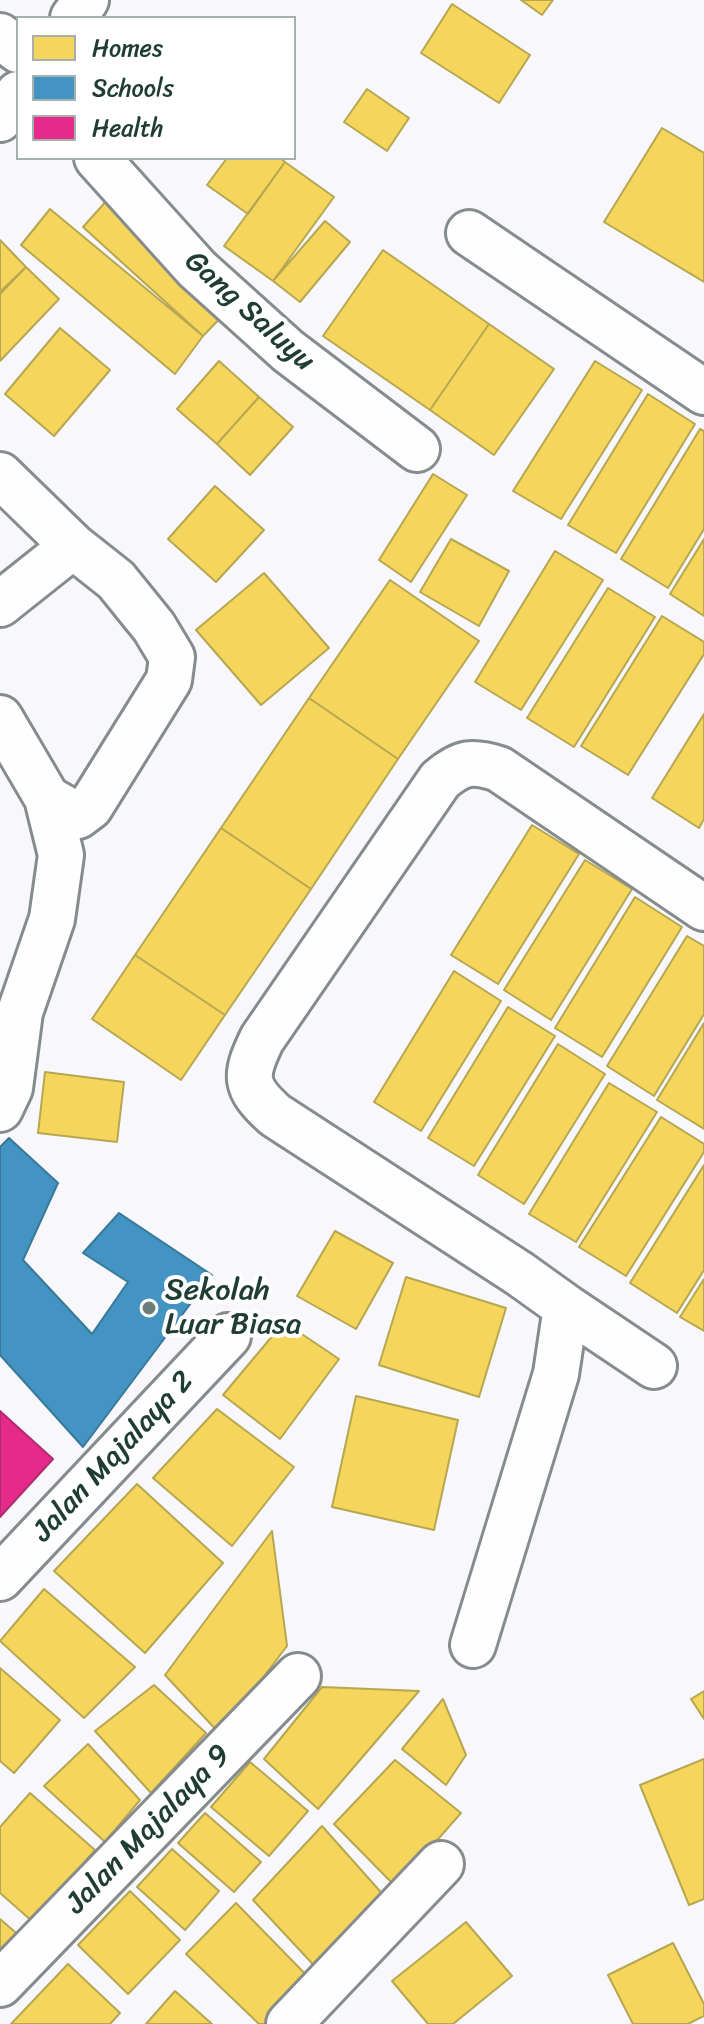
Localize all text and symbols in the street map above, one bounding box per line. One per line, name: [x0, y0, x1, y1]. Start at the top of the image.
legend: [16, 16, 296, 160]
text: Homes: [92, 27, 163, 69]
text: Schools: [92, 67, 174, 109]
text: Health: [92, 107, 163, 149]
street label: Gang Saluyu: [176, 244, 322, 380]
place label: Sekolah Luar Biasa: [165, 1273, 301, 1344]
marker: Sekolah Luar Biasa: [140, 1299, 158, 1317]
street label: Jalan Majalaya 2: [26, 1364, 202, 1550]
street label: Jalan Majalaya 9: [59, 1738, 239, 1922]

